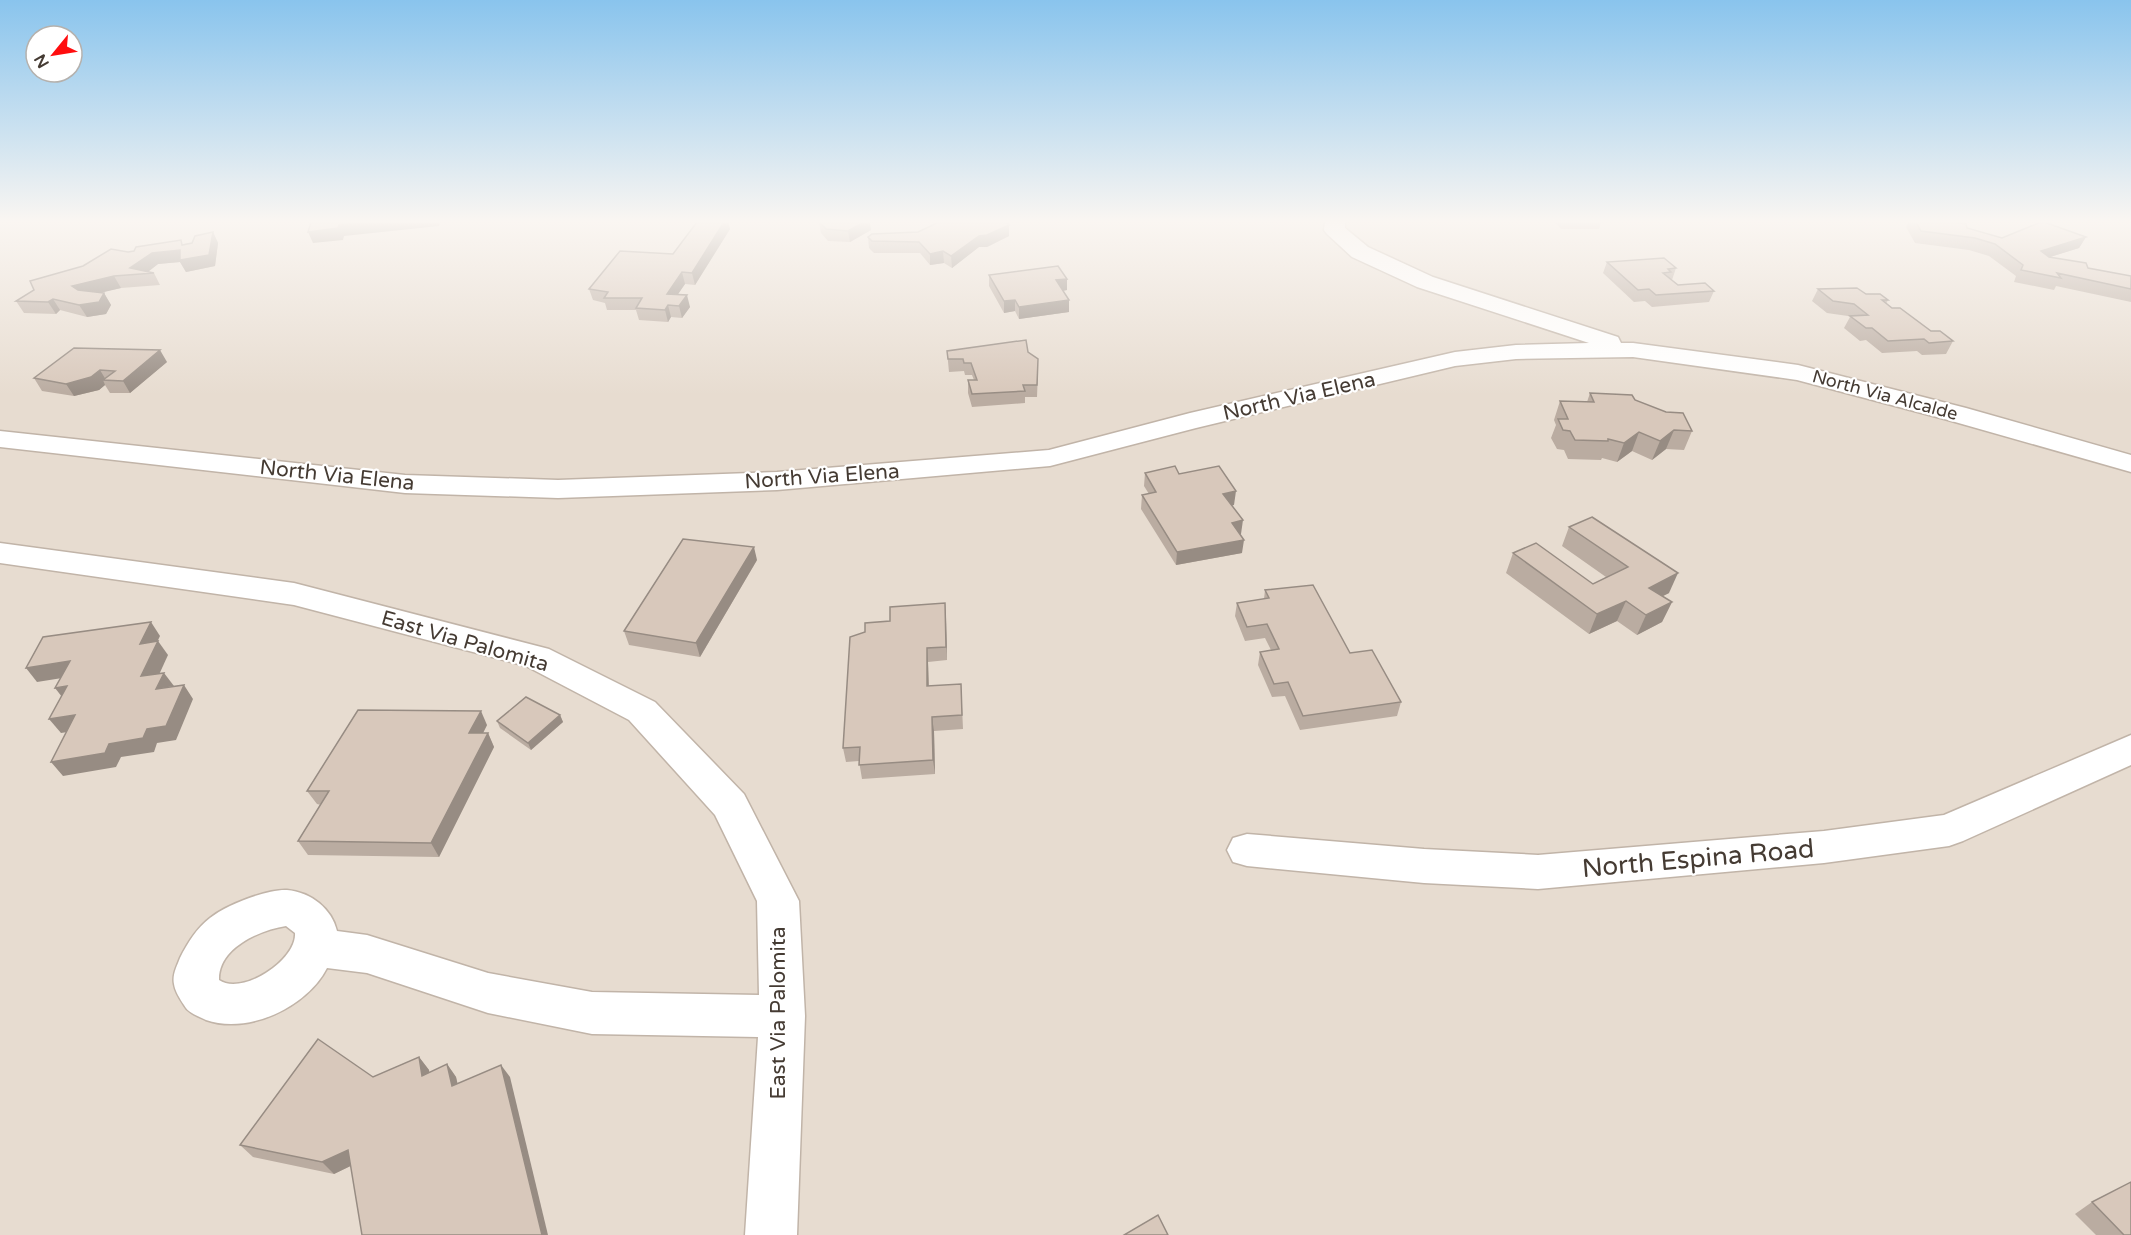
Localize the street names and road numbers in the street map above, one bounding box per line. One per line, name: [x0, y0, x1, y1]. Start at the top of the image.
street label: North Via Alcalde: [1810, 365, 1960, 425]
street label: North Via Elena: [1220, 367, 1378, 426]
street label: North Via Elena: [258, 455, 416, 496]
street label: North Via Elena: [744, 459, 901, 494]
street label: East Via Palomita: [378, 606, 552, 677]
street label: North Espina Road: [1581, 833, 1816, 884]
street label: East Via Palomita: [766, 926, 791, 1100]

